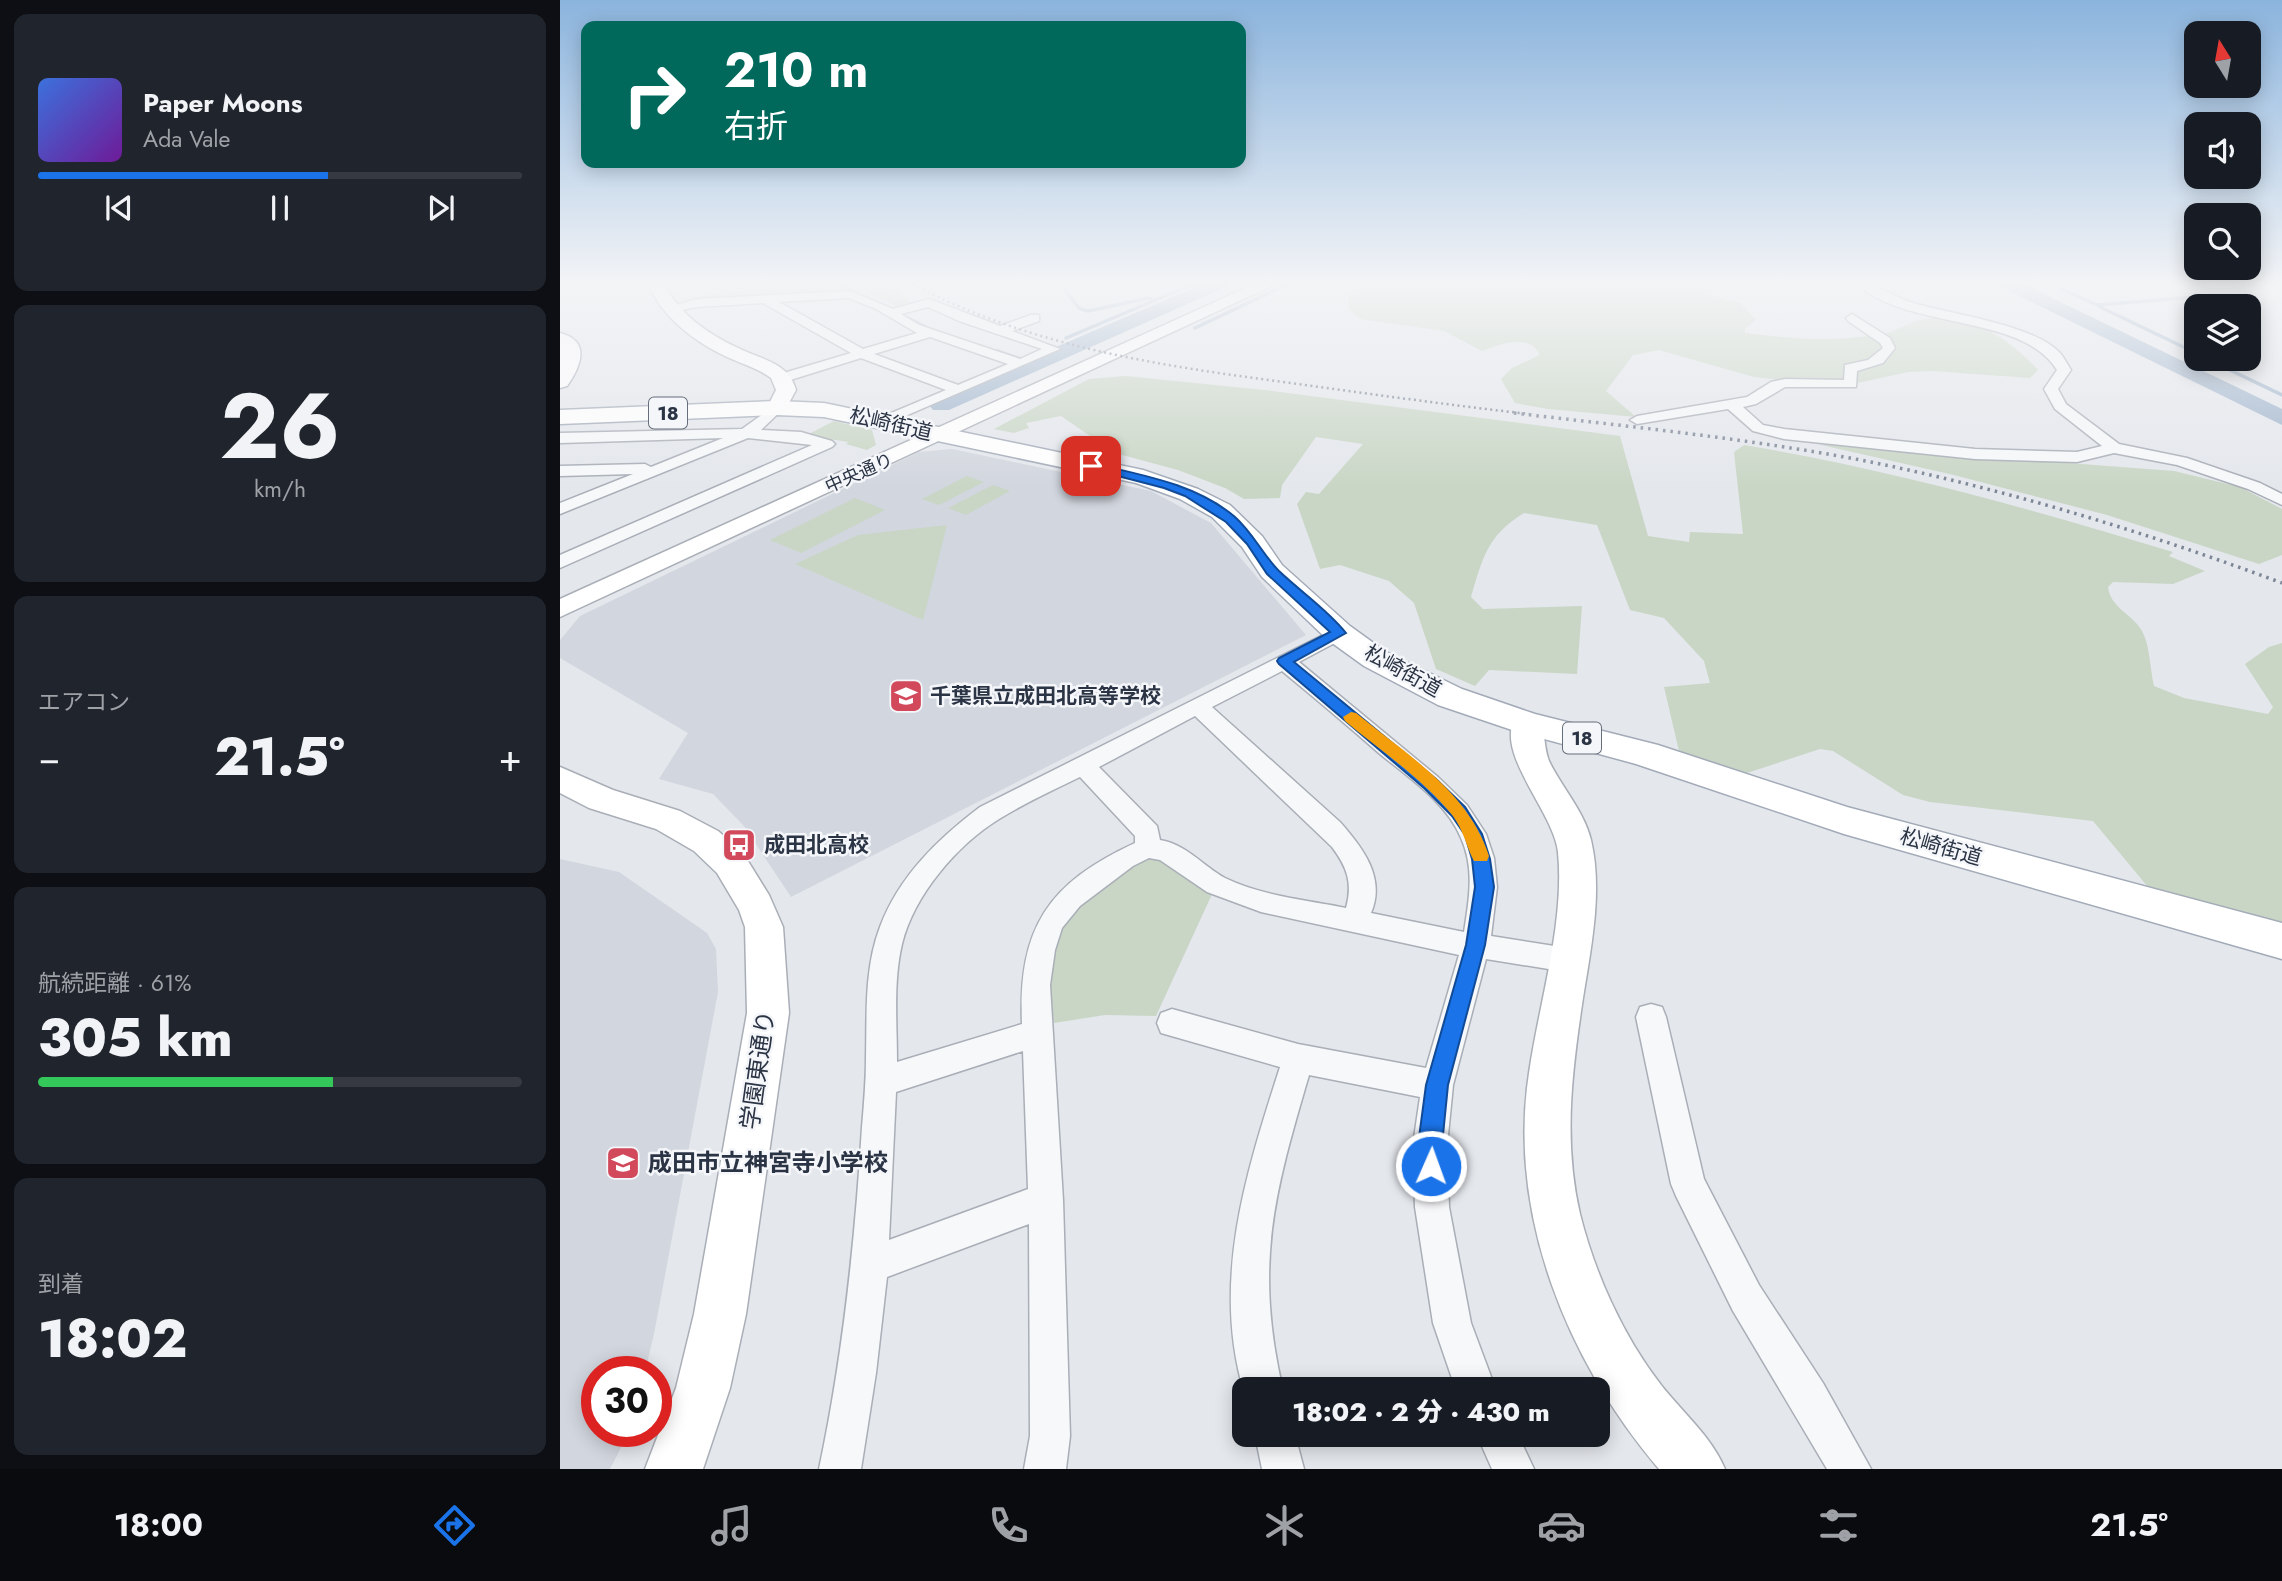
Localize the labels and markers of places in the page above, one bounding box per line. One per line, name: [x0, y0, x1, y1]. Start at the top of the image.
pin: [1061, 436, 1121, 496]
school or university icon: 千葉県立成田北高等学校: [887, 677, 925, 715]
place label: 千葉県立成田北高等学校: [930, 681, 1161, 711]
bus stop icon: 成田北高校: [720, 826, 758, 864]
place label: 成田北高校: [764, 830, 869, 860]
school or university icon: 成田市立神宮寺小学校: [604, 1144, 642, 1182]
place label: 成田市立神宮寺小学校: [648, 1145, 888, 1180]

